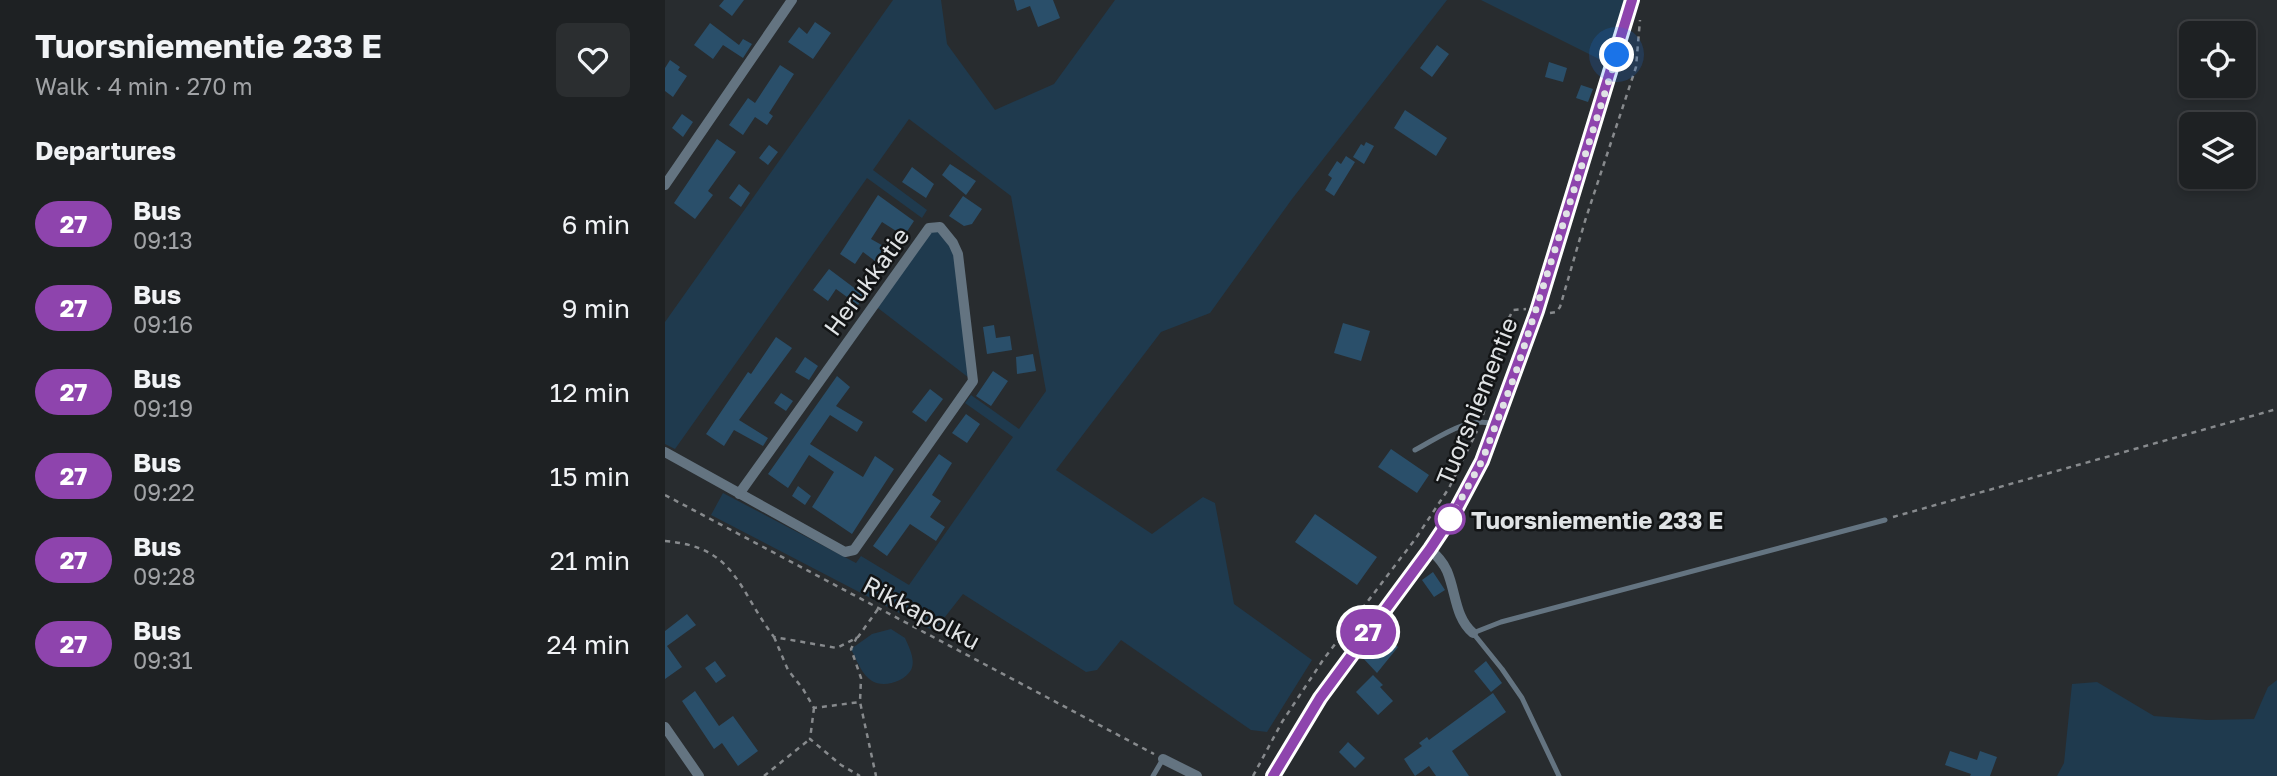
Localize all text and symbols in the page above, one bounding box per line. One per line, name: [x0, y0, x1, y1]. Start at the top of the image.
map controls: [2179, 21, 2256, 189]
button: locate: [2179, 21, 2256, 98]
button: heart: [556, 23, 630, 97]
text: Tuorsniementie 233 E: [35, 26, 382, 65]
your location: [1599, 37, 1634, 72]
text: Walk · 4 min · 270 m: [35, 72, 253, 100]
button: layers: [2179, 112, 2256, 189]
text: Departures: [35, 135, 176, 166]
text: Bus: [133, 195, 181, 226]
text: 27: [60, 209, 87, 238]
text: 6 min: [562, 209, 630, 240]
street label: Herukkatie: [817, 221, 915, 341]
text: 09:13: [133, 226, 193, 254]
text: Bus: [133, 279, 181, 310]
text: 27: [60, 293, 87, 322]
text: 9 min: [562, 293, 630, 324]
text: 09:16: [133, 310, 193, 338]
street label: Tuorsniementie: [1429, 313, 1523, 489]
text: Bus: [133, 363, 181, 394]
text: 27: [60, 377, 87, 406]
text: 12 min: [550, 377, 630, 408]
text: 09:19: [133, 394, 193, 422]
text: Bus: [133, 447, 181, 478]
text: 27: [60, 461, 87, 490]
text: 15 min: [550, 461, 630, 492]
text: 09:22: [133, 478, 195, 506]
marker: Tuorsniementie 233 E: [1435, 504, 1465, 534]
place label: Tuorsniementie 233 E: [1471, 505, 1723, 534]
text: Bus: [133, 531, 181, 562]
text: 27: [60, 545, 87, 574]
text: 21 min: [550, 545, 630, 576]
text: 09:28: [133, 562, 195, 590]
street label: Rikkapolku: [859, 569, 985, 655]
line badge: 27: [1337, 609, 1399, 655]
text: Bus: [133, 615, 181, 646]
text: 27: [1354, 617, 1382, 646]
text: 27: [60, 629, 87, 658]
text: 24 min: [547, 629, 630, 660]
text: 09:31: [133, 646, 193, 674]

